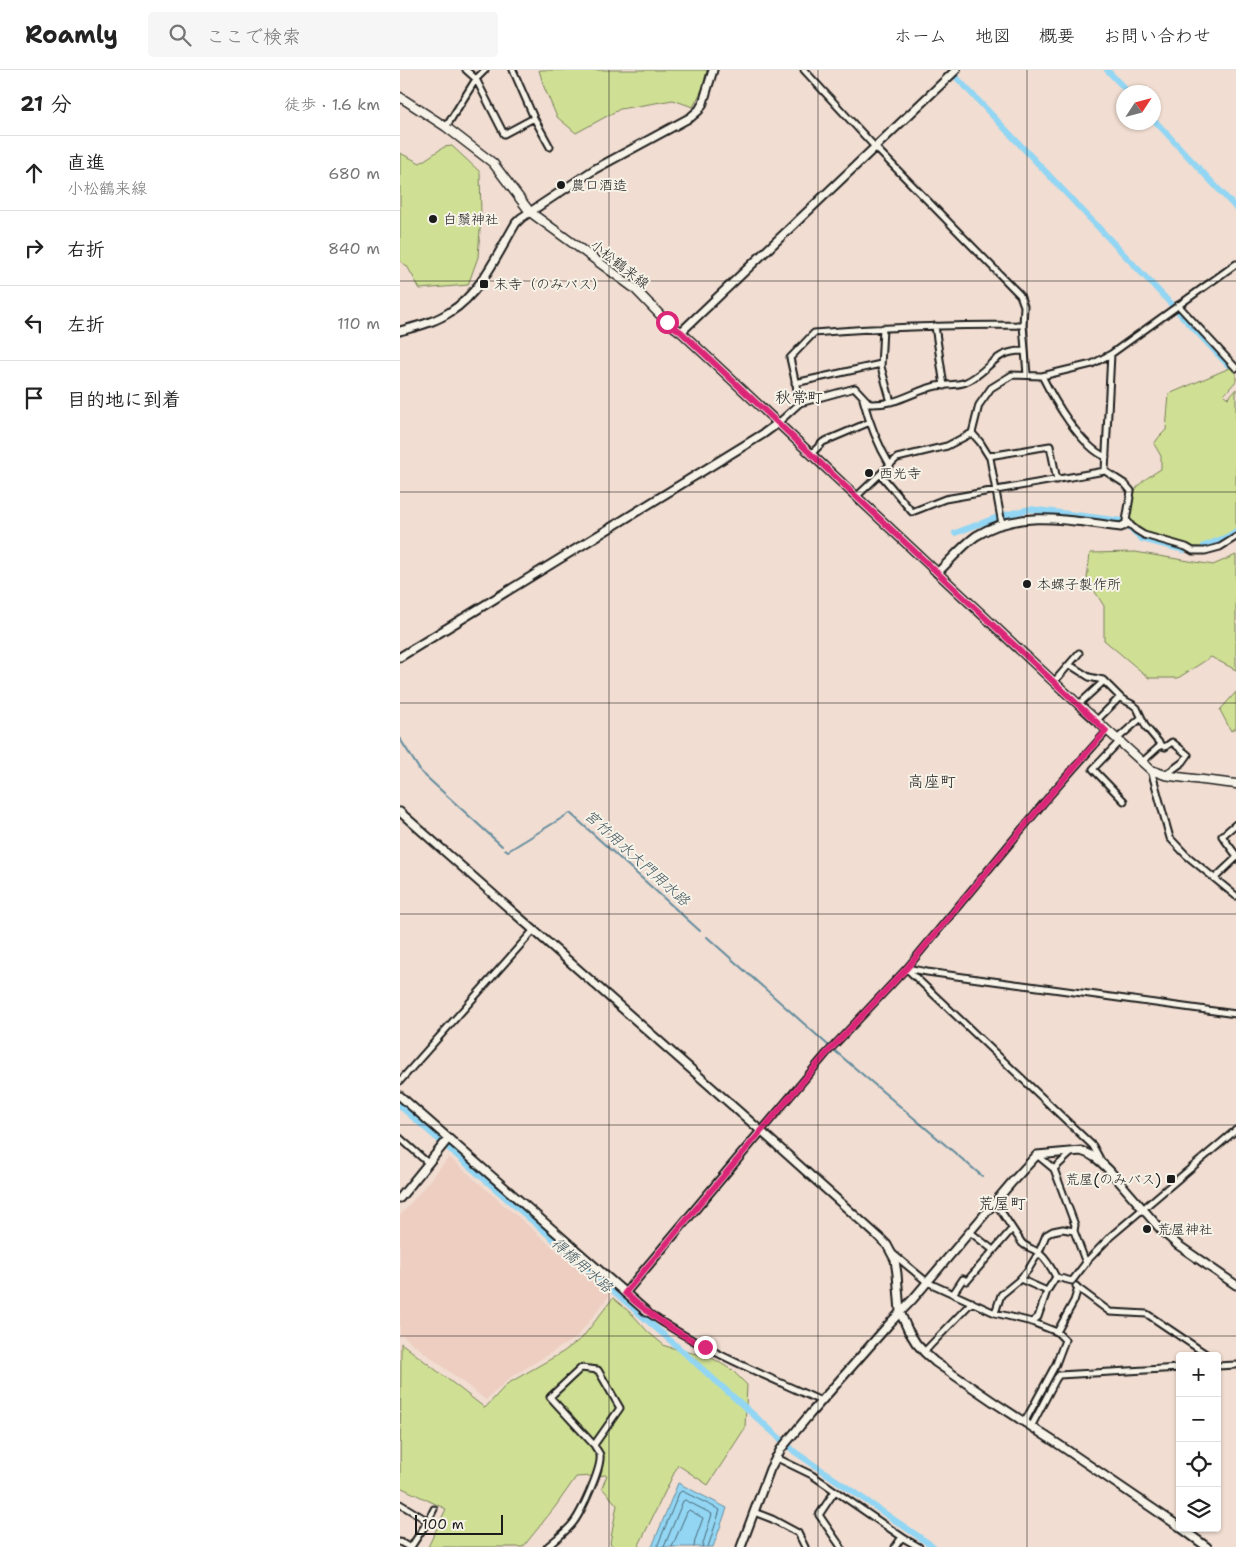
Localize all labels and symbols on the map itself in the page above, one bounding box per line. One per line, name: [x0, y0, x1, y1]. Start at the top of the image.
north arrow: [1116, 85, 1161, 130]
place label: 農口酒造: [571, 176, 627, 194]
marker: 農口酒造: [555, 179, 567, 191]
place label: 白鬚神社: [443, 210, 499, 228]
marker: 白鬚神社: [427, 213, 439, 225]
street label: 小松鶴来線: [587, 235, 653, 293]
place label: 末寺（のみバス）: [494, 275, 606, 293]
marker: 末寺（のみバス）: [478, 278, 490, 290]
route start: [656, 311, 679, 334]
district label: 秋常町: [775, 387, 823, 408]
place label: 西光寺: [879, 464, 921, 482]
marker: 西光寺: [863, 467, 875, 479]
place label: 本螺子製作所: [1037, 575, 1121, 593]
marker: 本螺子製作所: [1021, 578, 1033, 590]
district label: 高座町: [908, 771, 956, 792]
water label: 宮竹用水大門用水路: [580, 805, 695, 911]
place label: 荒屋(のみバス): [1065, 1170, 1161, 1188]
marker: 荒屋(のみバス): [1165, 1173, 1177, 1185]
district label: 荒屋町: [978, 1193, 1026, 1214]
place label: 荒屋神社: [1157, 1220, 1213, 1238]
marker: 荒屋神社: [1141, 1223, 1153, 1235]
water label: 得橋用水路: [547, 1233, 618, 1298]
route end: [694, 1336, 717, 1359]
scale bar: [415, 1512, 502, 1535]

